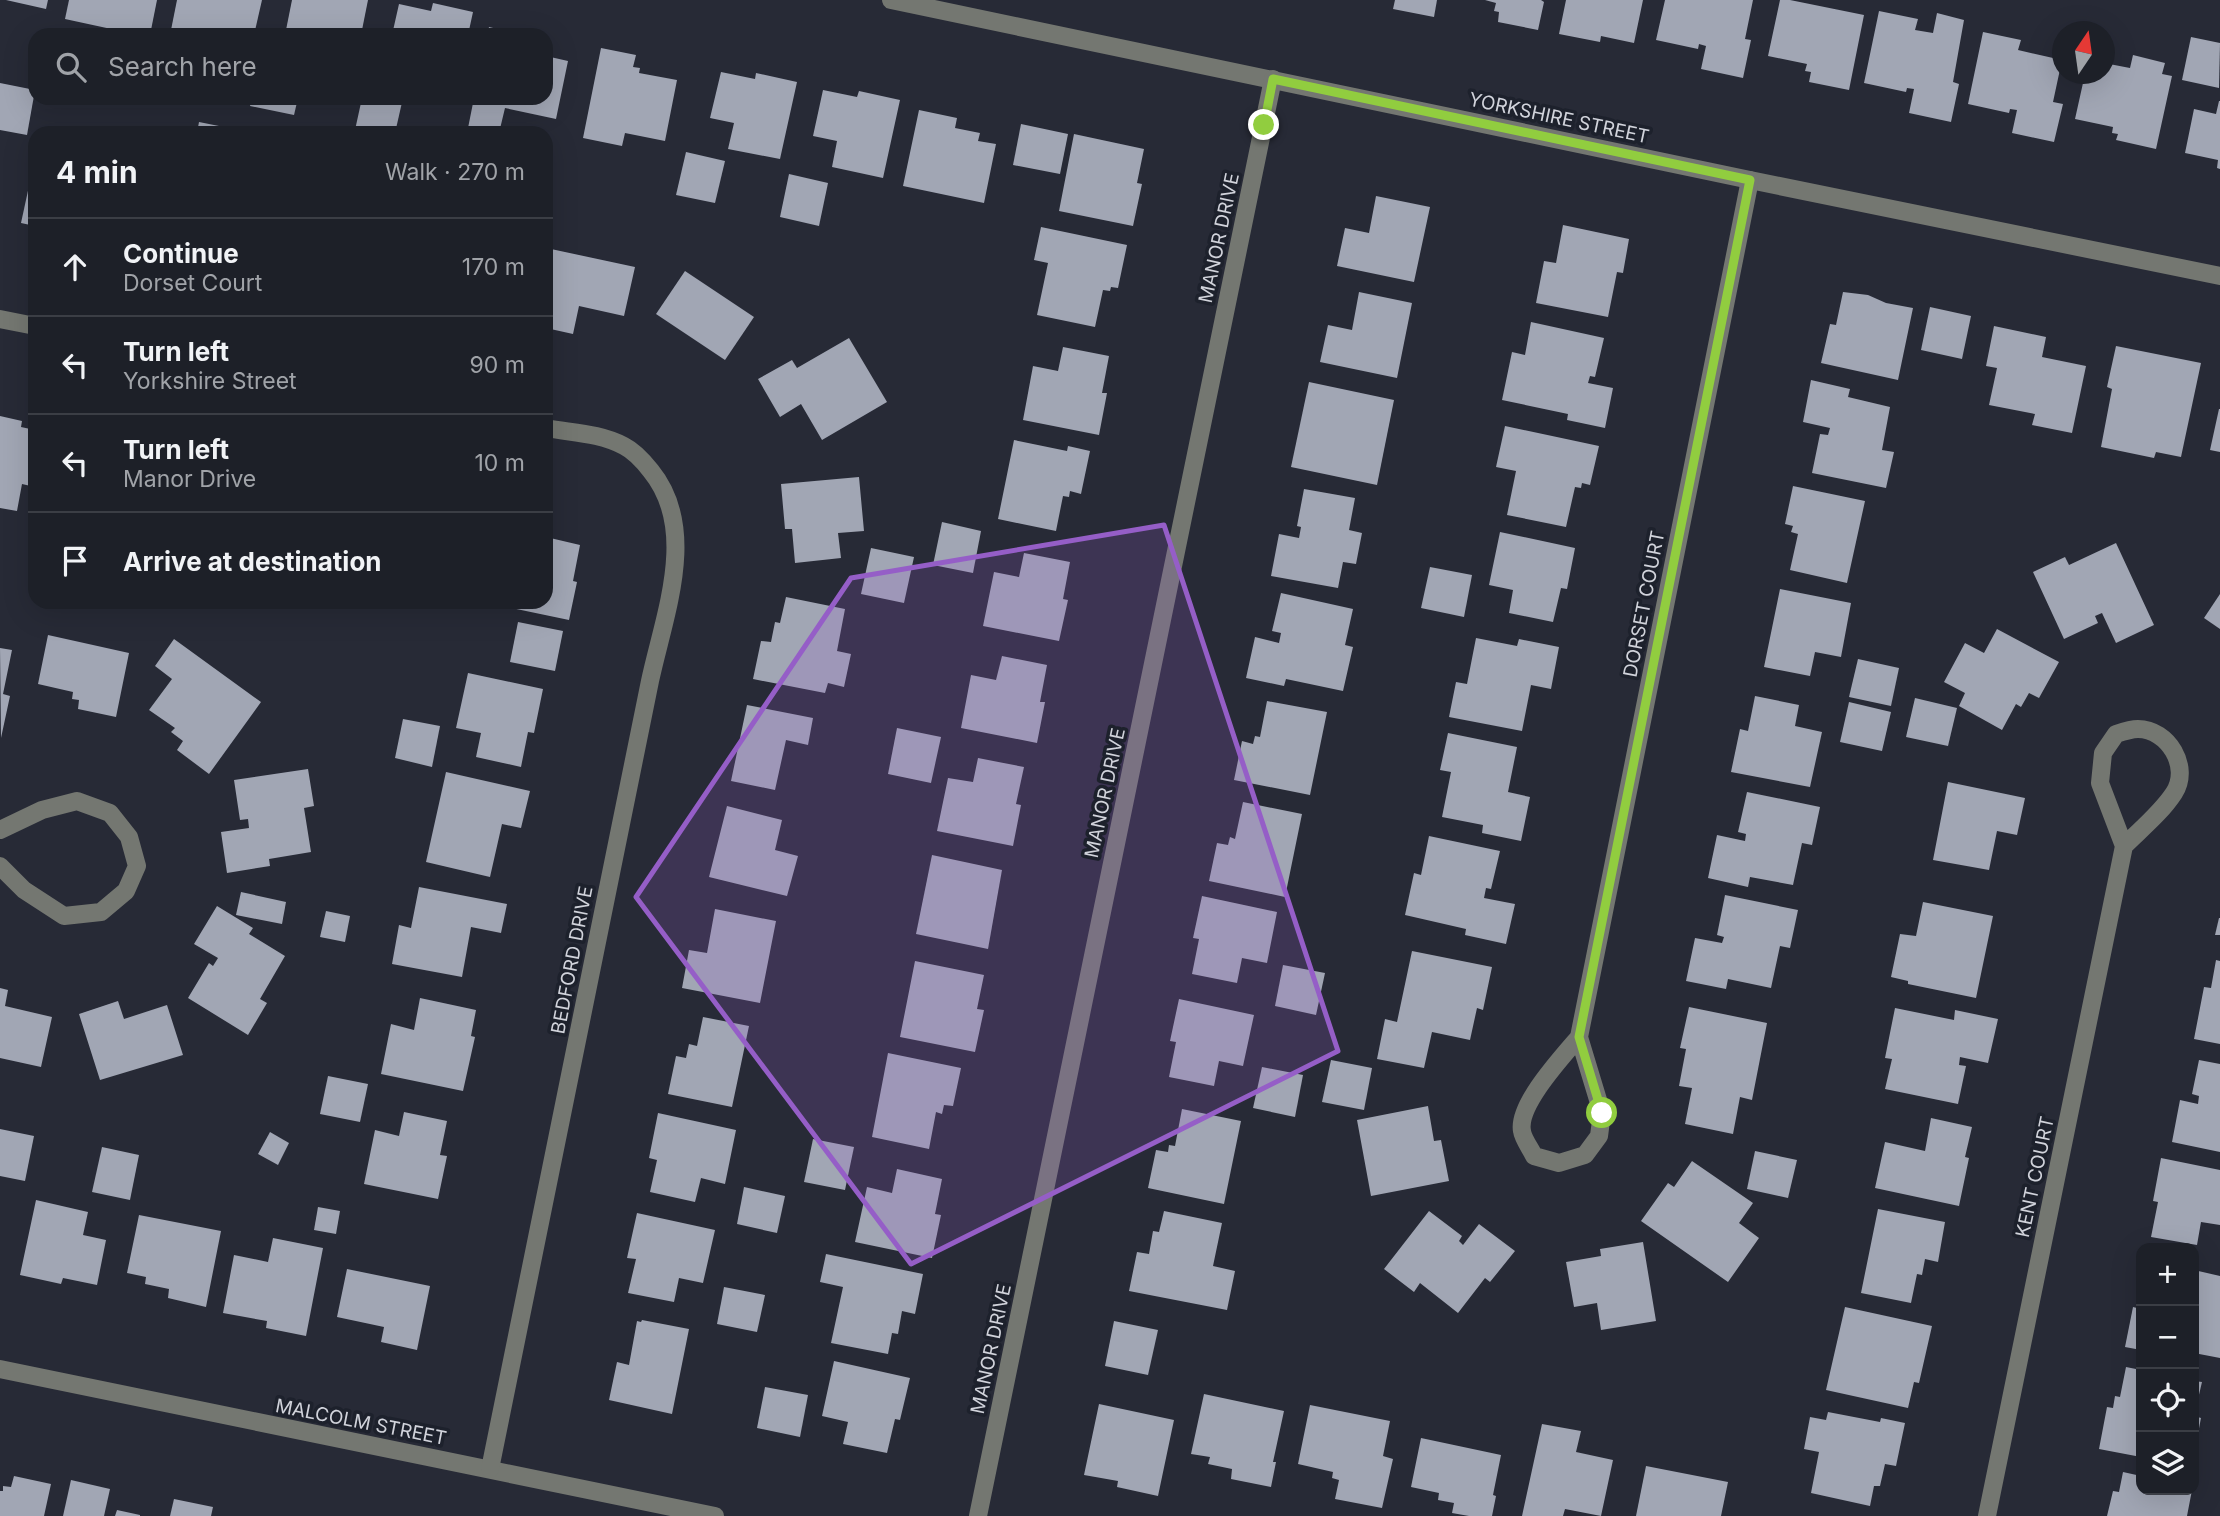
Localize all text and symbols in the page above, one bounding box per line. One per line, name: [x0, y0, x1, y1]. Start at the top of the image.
north arrow: [2052, 21, 2115, 84]
search box: [28, 28, 553, 105]
icon: search: [52, 48, 90, 86]
text: Search here: [108, 51, 257, 82]
street label: YORKSHIRE STREET: [1467, 88, 1651, 148]
route end: [1248, 109, 1279, 140]
text: 4 min: [56, 154, 138, 190]
text: Walk · 270 m: [385, 158, 525, 186]
street label: MANOR DRIVE: [1194, 171, 1244, 305]
text: Continue: [123, 238, 239, 269]
icon: ahead: [56, 248, 94, 286]
text: 170 m: [462, 253, 525, 281]
text: Dorset Court: [123, 269, 262, 297]
text: Turn left: [123, 336, 229, 367]
icon: left: [56, 346, 94, 384]
text: 90 m: [470, 351, 525, 379]
text: Yorkshire Street: [123, 367, 297, 395]
text: Turn left: [123, 434, 229, 465]
icon: left: [56, 444, 94, 482]
text: 10 m: [475, 449, 525, 477]
text: Manor Drive: [123, 465, 256, 493]
street label: DORSET COURT: [1619, 529, 1669, 679]
icon: arrive: [56, 542, 94, 580]
text: Arrive at destination: [123, 546, 382, 577]
street label: MANOR DRIVE: [1080, 726, 1130, 860]
street label: BEDFORD DRIVE: [546, 884, 598, 1036]
route start: [1586, 1097, 1617, 1128]
street label: KENT COURT: [2011, 1114, 2059, 1240]
map controls: [2136, 1243, 2199, 1495]
button: +: [2136, 1243, 2199, 1306]
street label: MANOR DRIVE: [966, 1282, 1016, 1416]
button: −: [2136, 1306, 2199, 1369]
button: locate: [2136, 1369, 2199, 1432]
street label: MALCOLM STREET: [273, 1394, 449, 1450]
button: layers: [2136, 1432, 2199, 1495]

